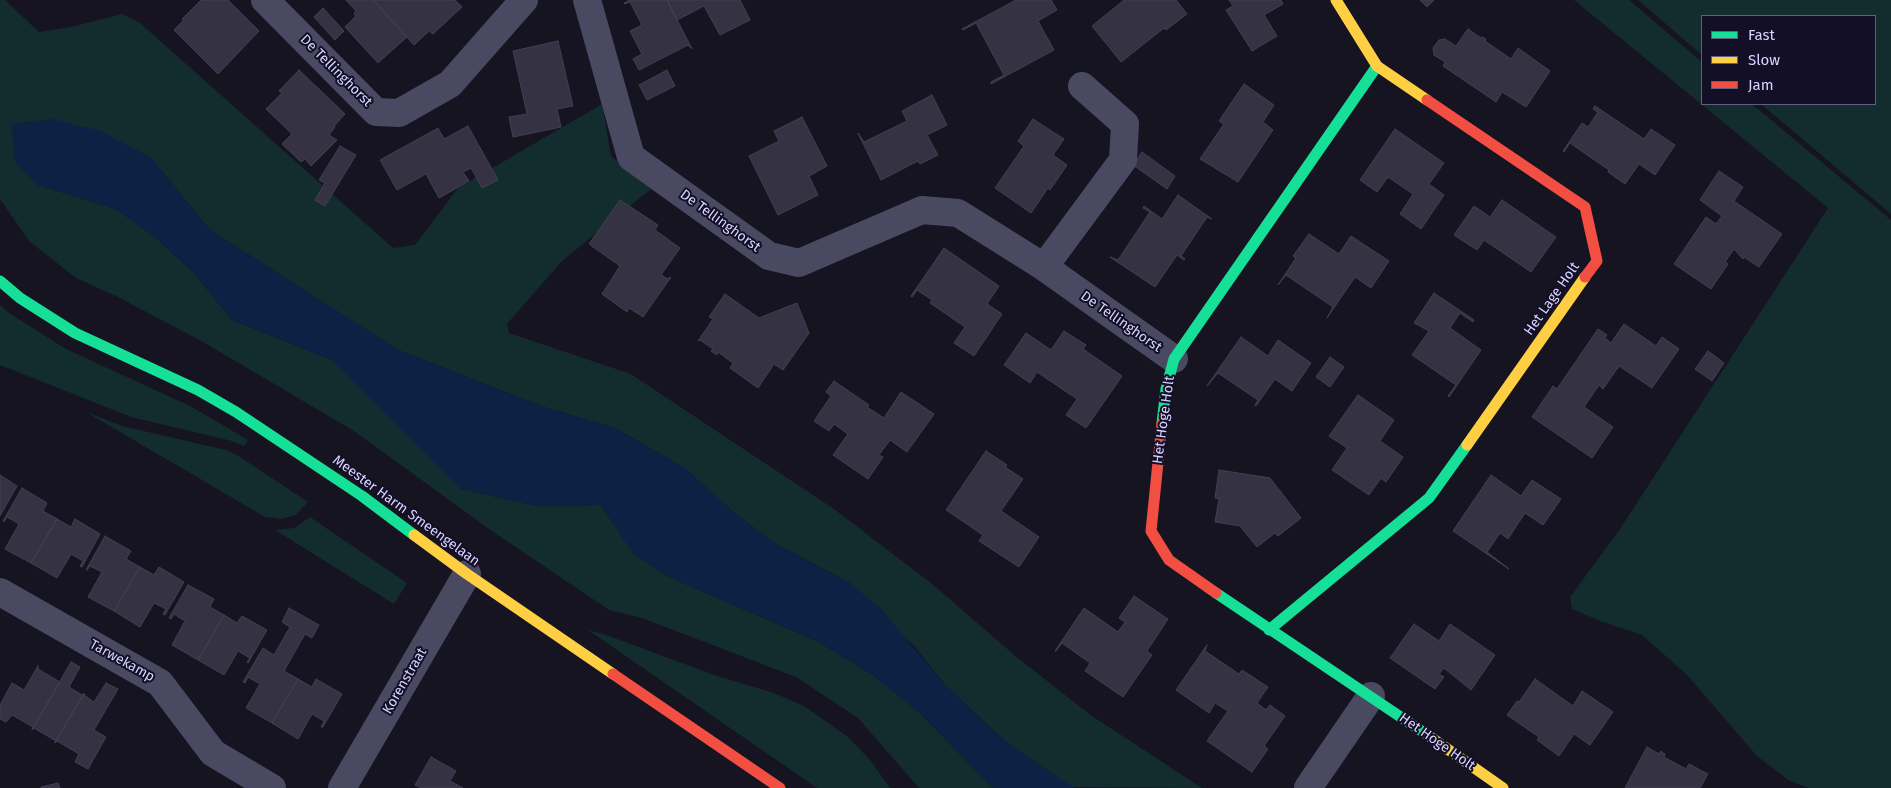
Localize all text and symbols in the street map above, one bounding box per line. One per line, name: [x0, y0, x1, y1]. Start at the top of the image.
legend: [1701, 15, 1876, 105]
text: Fast: [1748, 26, 1775, 44]
street label: De Tellinghorst: [296, 31, 376, 111]
text: Slow: [1748, 51, 1780, 69]
text: Jam: [1748, 76, 1774, 94]
street label: De Tellinghorst: [677, 186, 763, 256]
street label: Het Lage Holt: [1521, 259, 1583, 339]
street label: De Tellinghorst: [1077, 288, 1165, 356]
street label: Het Hoge Holt: [1149, 375, 1179, 465]
street label: Meester Harm Smeengelaan: [329, 452, 483, 570]
street label: Tarwekamp: [86, 636, 158, 686]
street label: Korenstraat: [379, 645, 431, 717]
street label: Het Hoge Holt: [1396, 710, 1478, 774]

